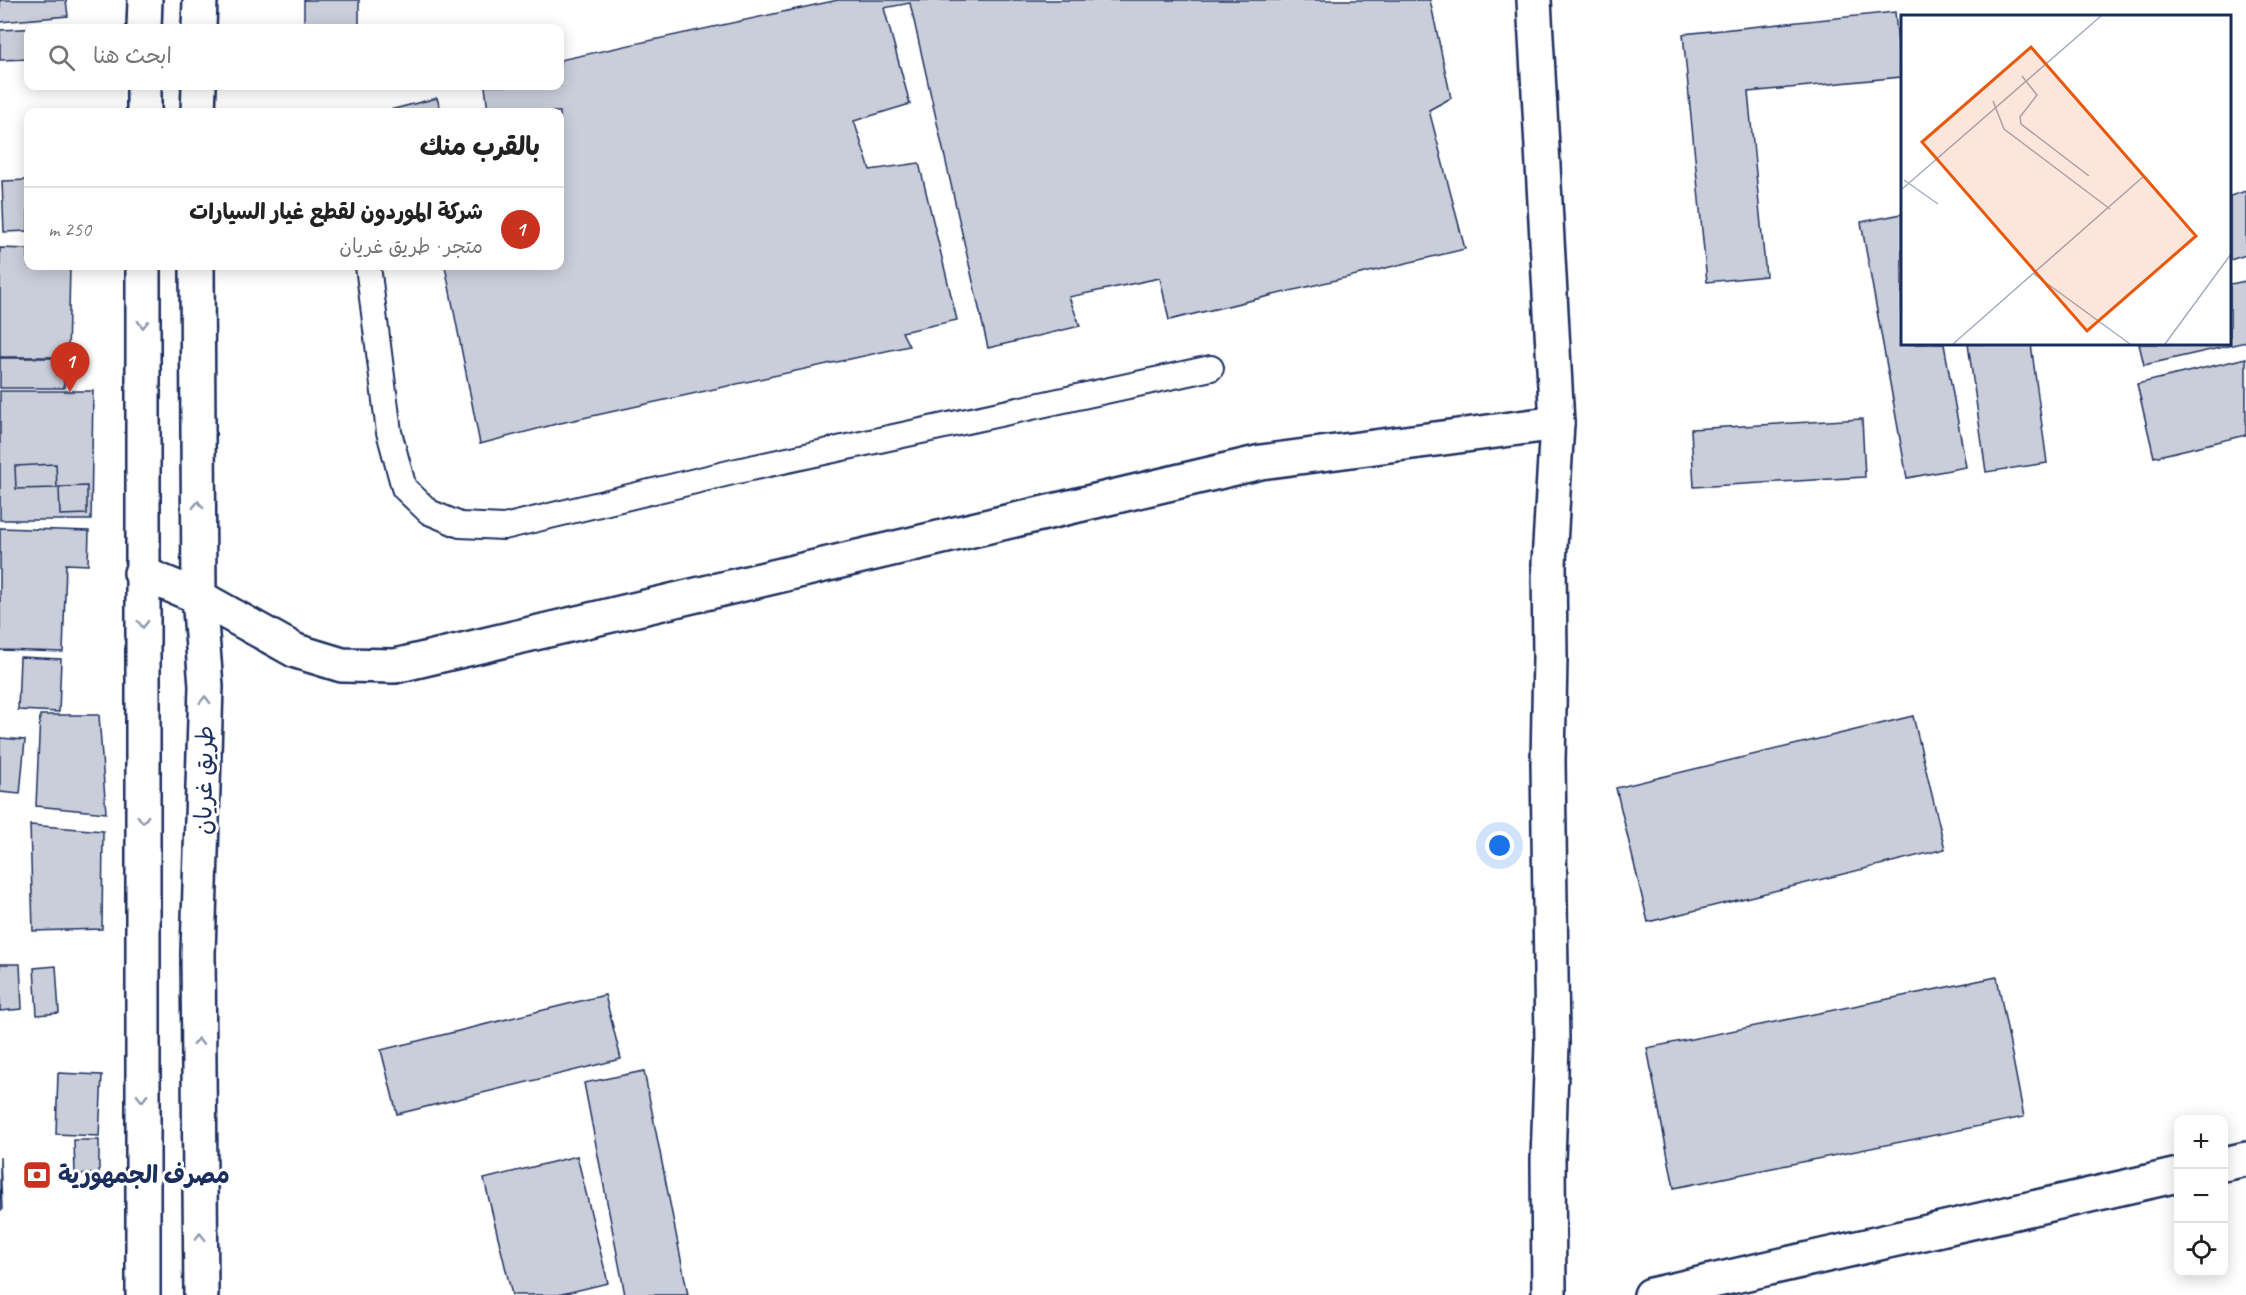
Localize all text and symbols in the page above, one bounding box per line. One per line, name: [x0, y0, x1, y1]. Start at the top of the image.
inset map: [1901, 15, 2231, 345]
search box: [24, 24, 564, 90]
icon: search: [45, 41, 78, 74]
text: ابحث هنا: [93, 42, 172, 70]
text: بالقرب منك: [420, 130, 540, 163]
text: شركة الموردون لقطع غيار السيارات: [189, 198, 483, 226]
text: 250 m: [48, 217, 91, 242]
text: 1: [516, 217, 525, 242]
text: متجر · طريق غريان: [339, 234, 483, 259]
one-way arrow: [137, 319, 149, 328]
pin: 1: [50, 342, 90, 392]
one-way arrow: [192, 500, 204, 509]
one-way arrow: [136, 619, 149, 628]
one-way arrow: [199, 695, 212, 704]
street label: طريق غريان: [188, 725, 220, 835]
one-way arrow: [137, 814, 149, 823]
your location: [1485, 831, 1514, 860]
one-way arrow: [192, 1037, 204, 1046]
one-way arrow: [136, 1093, 148, 1102]
map controls: [2174, 1115, 2228, 1277]
button: +: [2174, 1115, 2228, 1169]
bank icon: مصرف الجمهورية: [21, 1159, 53, 1191]
place label: مصرف الجمهورية: [58, 1160, 230, 1191]
button: −: [2174, 1169, 2228, 1223]
button: locate: [2174, 1223, 2228, 1277]
one-way arrow: [194, 1232, 206, 1241]

